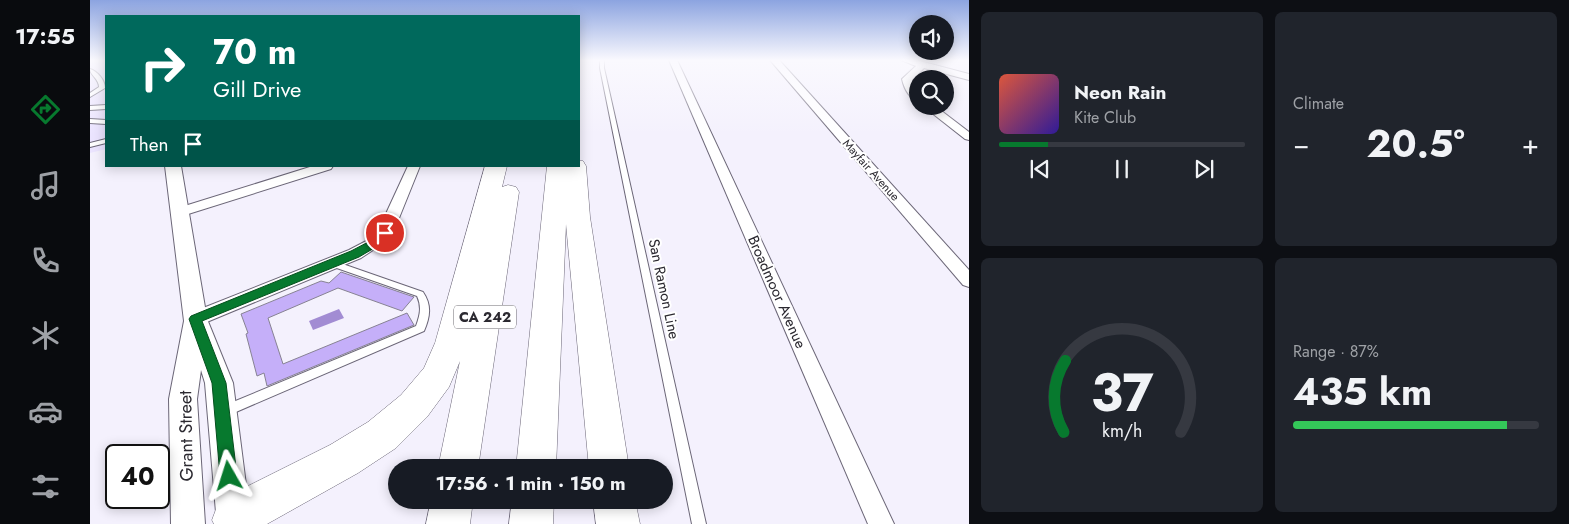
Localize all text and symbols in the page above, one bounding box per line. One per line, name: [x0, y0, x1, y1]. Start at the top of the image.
map controls: [909, 15, 954, 115]
button: sound: [909, 15, 954, 60]
text: 17:55: [15, 20, 75, 52]
text: 70 m: [213, 27, 296, 77]
icon: right: [130, 35, 195, 100]
button: search: [909, 70, 954, 115]
text: Gill Drive: [213, 73, 301, 105]
text: Neon Rain: [1074, 79, 1167, 106]
icon: directions: [28, 92, 63, 127]
text: Climate: [1293, 92, 1344, 115]
text: Kite Club: [1074, 106, 1136, 129]
text: 20.5°: [1367, 116, 1465, 171]
text: −: [1293, 124, 1310, 165]
text: +: [1522, 124, 1539, 165]
icon: arrive: [179, 130, 207, 158]
text: Then: [130, 131, 169, 158]
street label: Mayfair Avenue: [838, 135, 904, 205]
icon: previous: [1026, 155, 1054, 183]
icon: pause: [1108, 155, 1136, 183]
icon: next: [1190, 155, 1218, 183]
icon: music: [28, 168, 63, 203]
pin: [364, 212, 406, 254]
icon: arrive: [371, 219, 399, 247]
street label: Broadmoor Avenue: [742, 232, 812, 352]
street label: San Ramon Line: [643, 237, 685, 341]
icon: phone: [28, 243, 63, 278]
road number: CA 242: [454, 306, 516, 328]
icon: climate: [28, 318, 63, 353]
text: Range · 87%: [1293, 340, 1379, 363]
text: 37: [1091, 355, 1154, 431]
text: 435 km: [1293, 364, 1432, 419]
street label: Grant Street: [172, 390, 200, 482]
icon: car: [28, 394, 63, 429]
text: km/h: [1102, 418, 1142, 444]
speed limit sign: 40: [105, 444, 170, 509]
position arrow: [202, 449, 254, 501]
icon: filters: [28, 469, 63, 504]
text: 17:56 · 1 min · 150 m: [435, 470, 626, 497]

